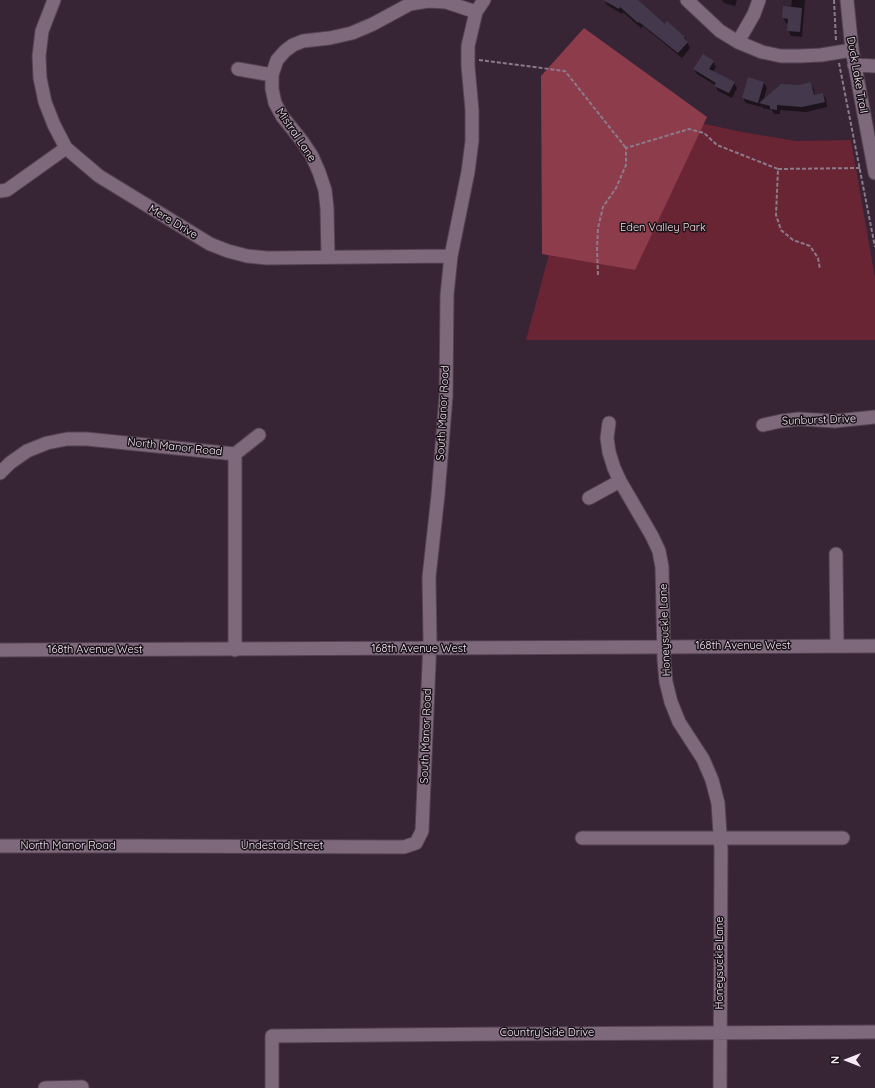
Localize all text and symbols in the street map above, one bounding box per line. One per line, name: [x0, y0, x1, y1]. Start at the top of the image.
street label: Duck Lake Trail: [844, 36, 870, 114]
street label: Mistral Lane: [273, 106, 319, 164]
street label: Mere Drive: [146, 202, 200, 242]
park label: Eden Valley Park: [620, 221, 706, 235]
street label: South Manor Road: [434, 365, 452, 461]
street label: Sunburst Drive: [782, 412, 856, 428]
street label: North Manor Road: [127, 435, 223, 459]
street label: Honeysuckle Lane: [657, 583, 673, 677]
street label: 168th Avenue West: [695, 639, 791, 653]
street label: 168th Avenue West: [371, 642, 467, 656]
street label: 168th Avenue West: [47, 643, 143, 657]
street label: South Manor Road: [418, 688, 434, 784]
street label: North Manor Road: [20, 839, 116, 853]
street label: Undestad Street: [241, 839, 323, 853]
street label: Honeysuckle Lane: [713, 917, 727, 1009]
street label: Country Side Drive: [500, 1026, 594, 1040]
north arrow: [827, 1040, 867, 1080]
text: N: [828, 1056, 842, 1064]

